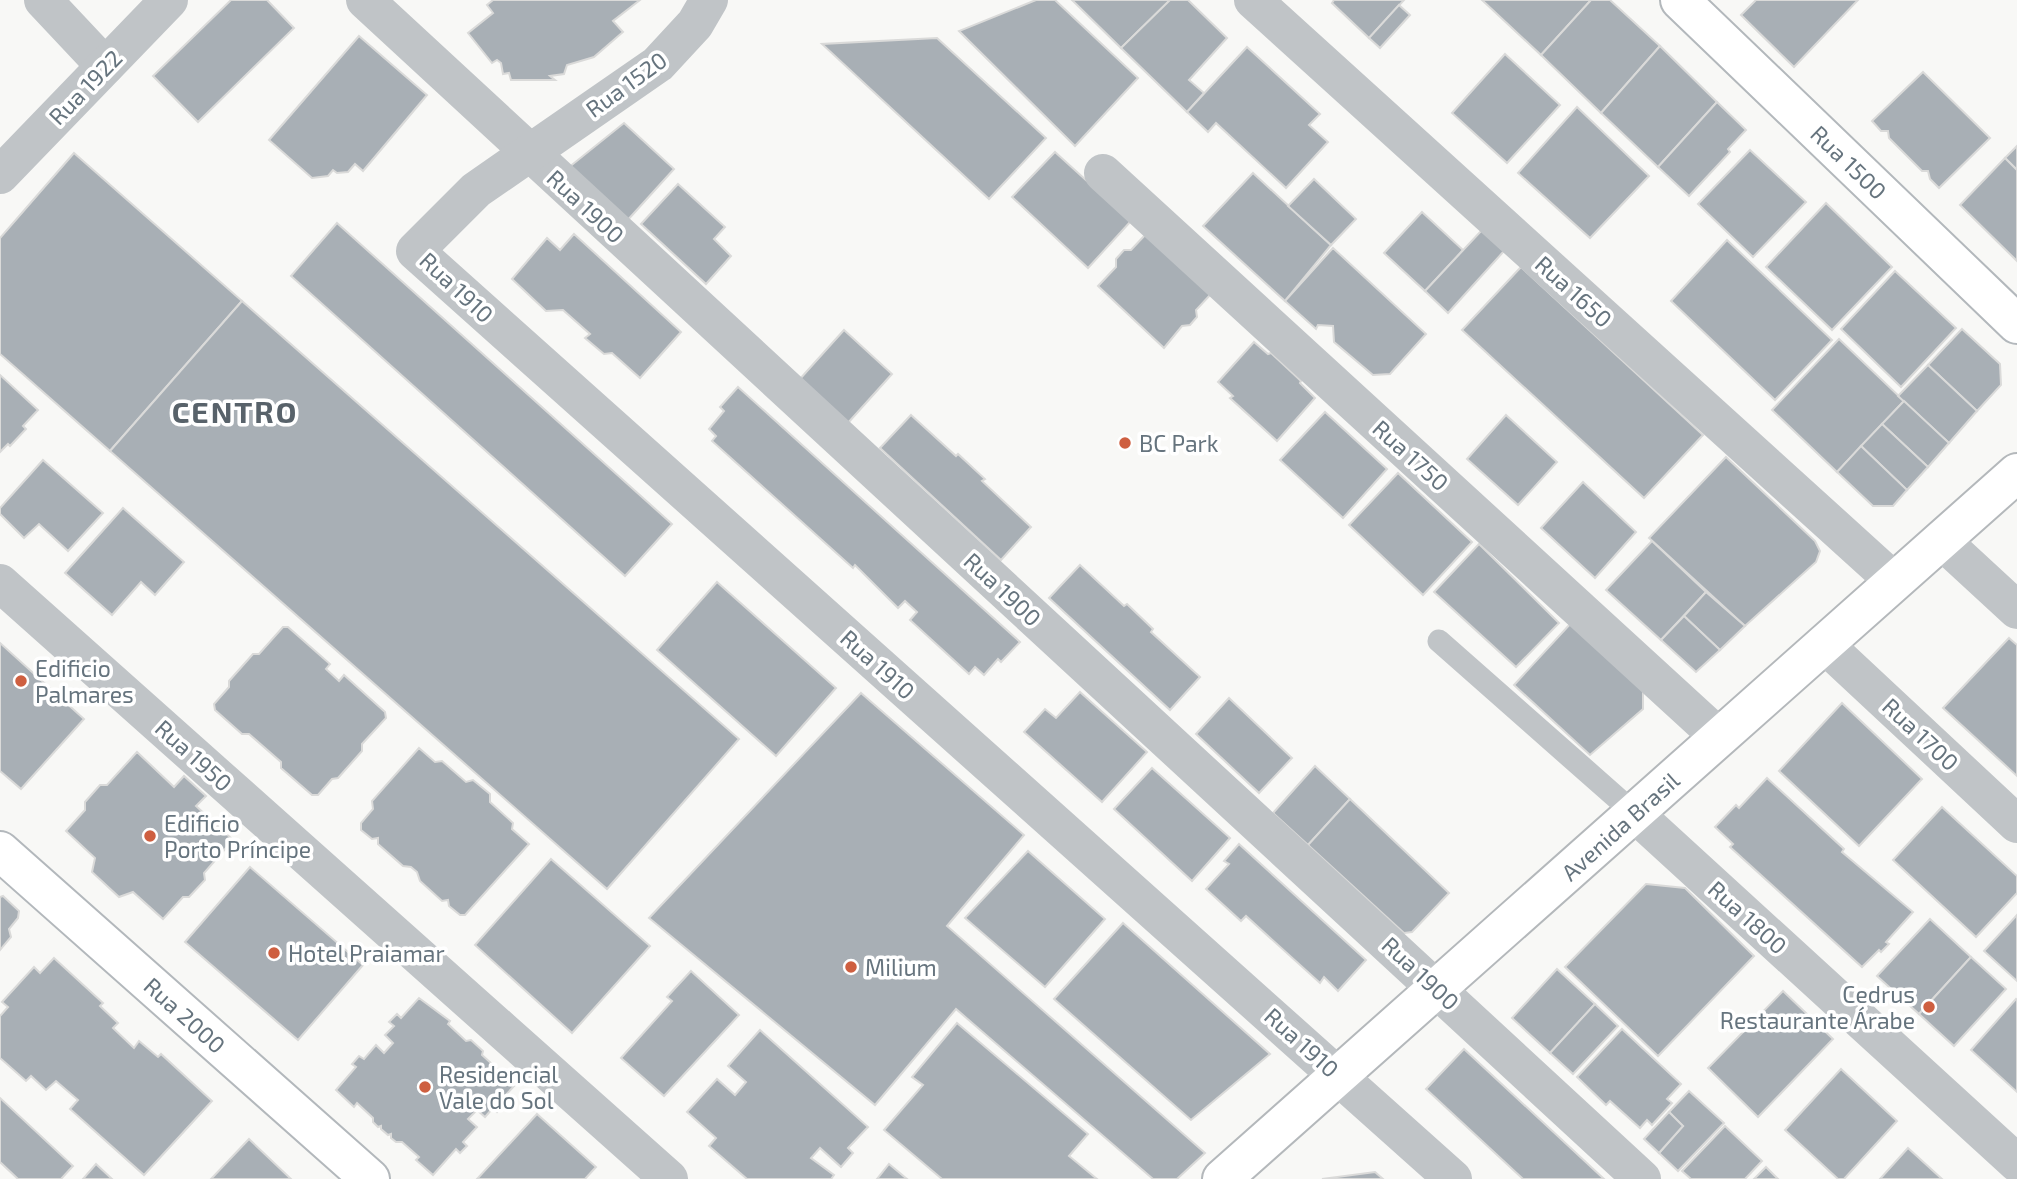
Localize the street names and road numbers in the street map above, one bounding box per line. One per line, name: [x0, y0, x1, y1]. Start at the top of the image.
street label: Rua 1922: [43, 44, 127, 130]
street label: Rua 1520: [580, 45, 672, 123]
street label: Rua 1500: [1805, 119, 1893, 205]
street label: Rua 1900: [542, 163, 630, 249]
street label: Rua 1910: [414, 246, 500, 328]
street label: Rua 1650: [1530, 249, 1618, 333]
street label: Rua 1750: [1367, 414, 1455, 496]
street label: Rua 1900: [959, 546, 1047, 632]
street label: Rua 1910: [835, 623, 921, 705]
street label: Rua 1700: [1877, 692, 1965, 776]
street label: Rua 1950: [150, 713, 238, 797]
street label: Avenida Brasil: [1555, 766, 1685, 886]
street label: Rua 1800: [1703, 874, 1793, 960]
street label: Rua 1900: [1377, 930, 1465, 1016]
street label: Rua 2000: [139, 971, 231, 1059]
street label: Rua 1910: [1259, 1001, 1345, 1083]

